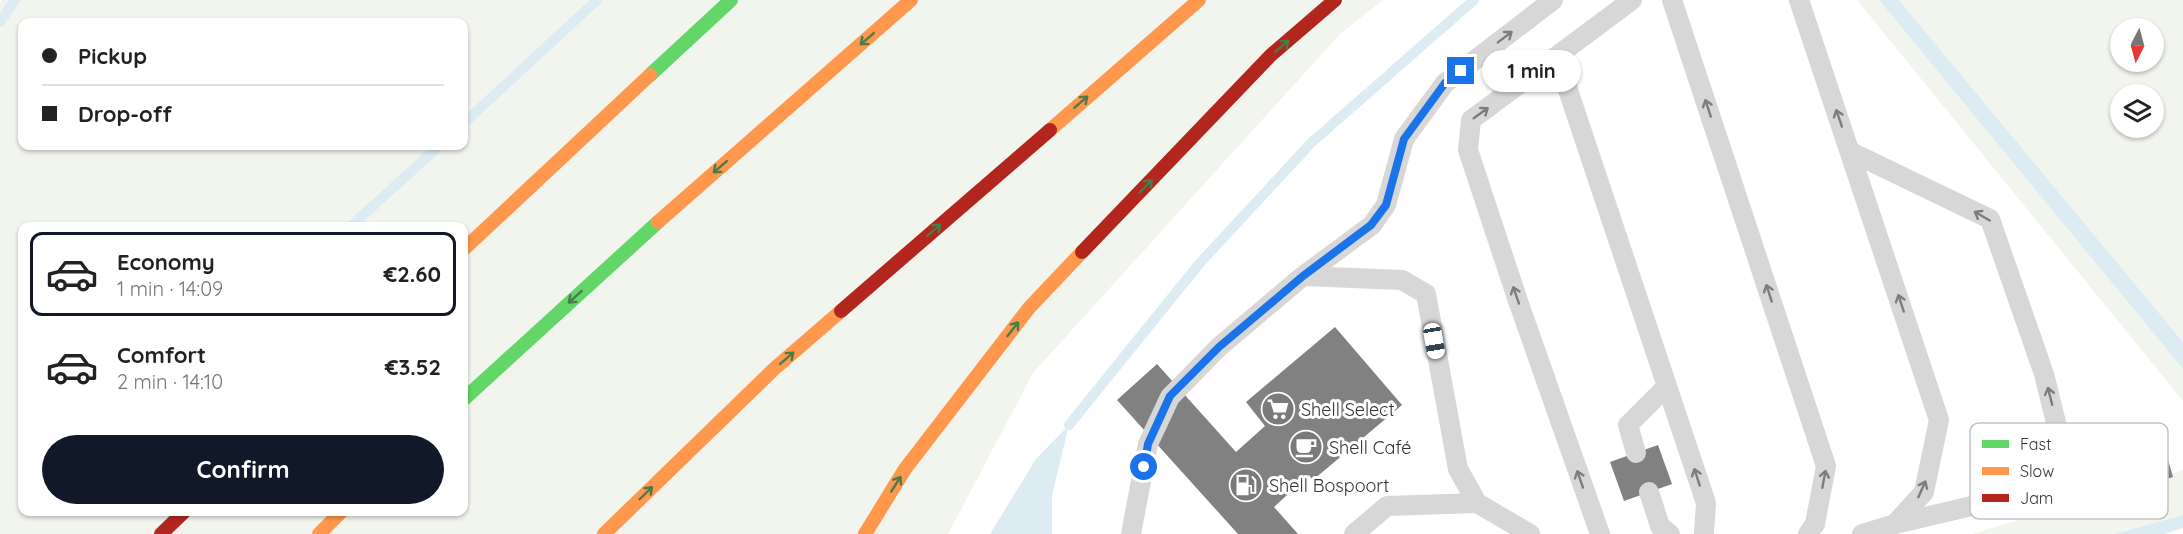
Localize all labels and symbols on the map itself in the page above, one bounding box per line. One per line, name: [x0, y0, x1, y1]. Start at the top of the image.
north arrow: [2110, 18, 2164, 72]
one-way arrow: [1496, 31, 1512, 44]
one-way arrow: [860, 32, 875, 46]
one-way arrow: [1274, 39, 1289, 53]
callout: 1 min: [1482, 50, 1581, 92]
route end: [1447, 57, 1474, 84]
one-way arrow: [1073, 95, 1088, 109]
one-way arrow: [1702, 99, 1713, 118]
one-way arrow: [1473, 107, 1489, 119]
one-way arrow: [1833, 109, 1844, 128]
one-way arrow: [713, 160, 728, 174]
one-way arrow: [1139, 179, 1153, 194]
one-way arrow: [1973, 210, 1990, 222]
one-way arrow: [926, 223, 941, 237]
one-way arrow: [1763, 284, 1774, 303]
one-way arrow: [1509, 286, 1520, 305]
one-way arrow: [568, 290, 583, 304]
one-way arrow: [1894, 294, 1905, 313]
one-way arrow: [1007, 321, 1020, 337]
car: [1422, 322, 1446, 360]
one-way arrow: [779, 351, 794, 365]
one-way arrow: [2043, 387, 2055, 406]
supermarket icon: Shell Select: [1260, 391, 1296, 427]
place label: Shell Select: [1301, 398, 1395, 421]
legend: [1970, 423, 2168, 519]
cafe icon: Shell Café: [1288, 429, 1324, 465]
text: Fast: [2020, 434, 2051, 454]
place label: Shell Café: [1329, 436, 1411, 459]
route start: [1130, 453, 1157, 480]
text: Slow: [2020, 461, 2054, 481]
fuel station icon: Shell Bospoort: [1228, 467, 1264, 503]
one-way arrow: [1691, 468, 1702, 487]
one-way arrow: [1819, 469, 1830, 489]
one-way arrow: [1574, 470, 1585, 489]
place label: Shell Bospoort: [1269, 474, 1389, 497]
one-way arrow: [890, 476, 902, 493]
one-way arrow: [1917, 480, 1928, 498]
one-way arrow: [639, 486, 654, 501]
text: Jam: [2020, 488, 2053, 508]

